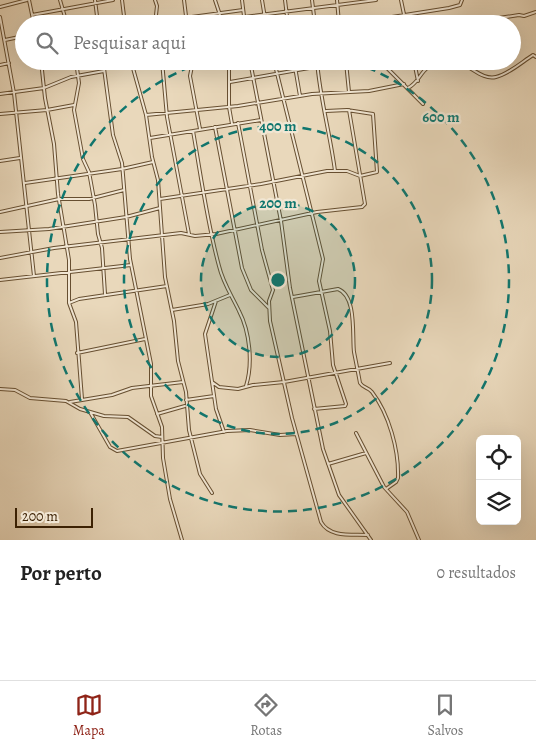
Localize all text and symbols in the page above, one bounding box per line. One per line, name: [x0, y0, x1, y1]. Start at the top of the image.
search box: [15, 15, 521, 70]
icon: search: [33, 29, 61, 57]
text: Pesquisar aqui: [73, 30, 186, 56]
text: 600 m: [422, 107, 460, 127]
text: 400 m: [259, 116, 297, 136]
text: 200 m: [259, 193, 297, 213]
centre of rings: [269, 271, 287, 289]
map controls: [476, 435, 521, 525]
button: locate: [476, 435, 521, 480]
button: layers: [476, 480, 521, 525]
scale bar: [15, 505, 92, 528]
text: 200 m: [22, 507, 58, 526]
text: Por perto: [20, 559, 102, 587]
text: 0 resultados: [436, 562, 516, 584]
tab: Mapa: [73, 691, 105, 740]
tab: Rotas: [250, 691, 282, 740]
tab: Salvos: [428, 691, 463, 740]

